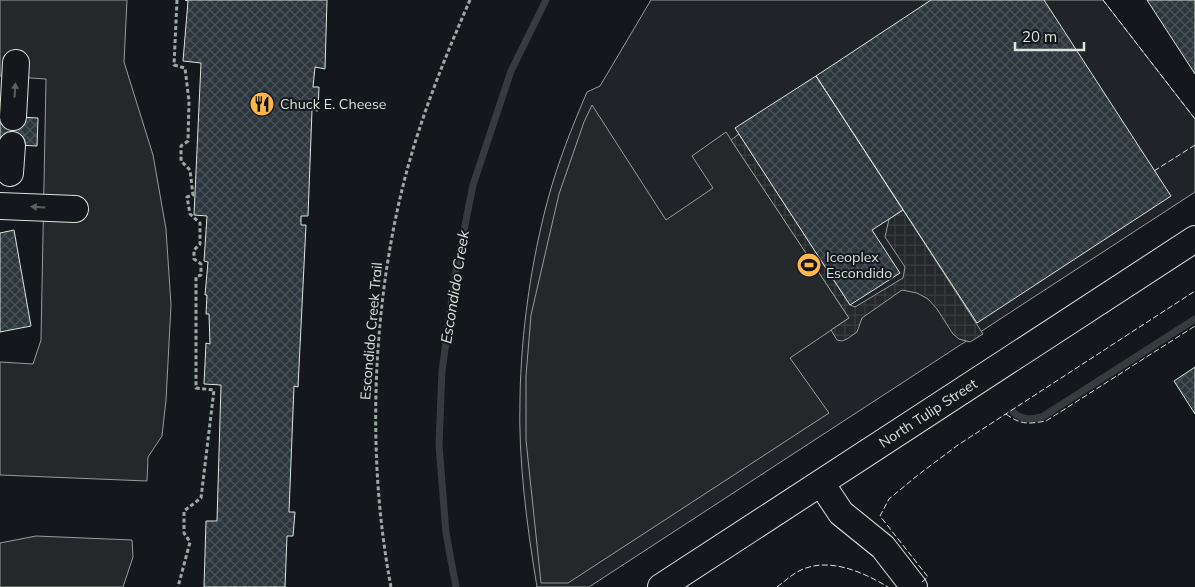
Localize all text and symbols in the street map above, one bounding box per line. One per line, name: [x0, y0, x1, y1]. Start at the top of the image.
scale bar: [1015, 20, 1084, 52]
text: 20 m: [1022, 27, 1057, 46]
one-way arrow: [11, 82, 19, 98]
restaurant icon: Chuck E. Cheese: [249, 91, 275, 117]
place label: Chuck E. Cheese: [280, 95, 386, 113]
one-way arrow: [29, 203, 45, 211]
water label: Escondido Creek: [436, 228, 473, 345]
place label: Iceoplex Escondido: [826, 248, 892, 282]
sports icon: Iceoplex Escondido: [796, 252, 822, 278]
street label: Escondido Creek Trail: [356, 261, 386, 401]
street label: North Tulip Street: [875, 374, 981, 451]

